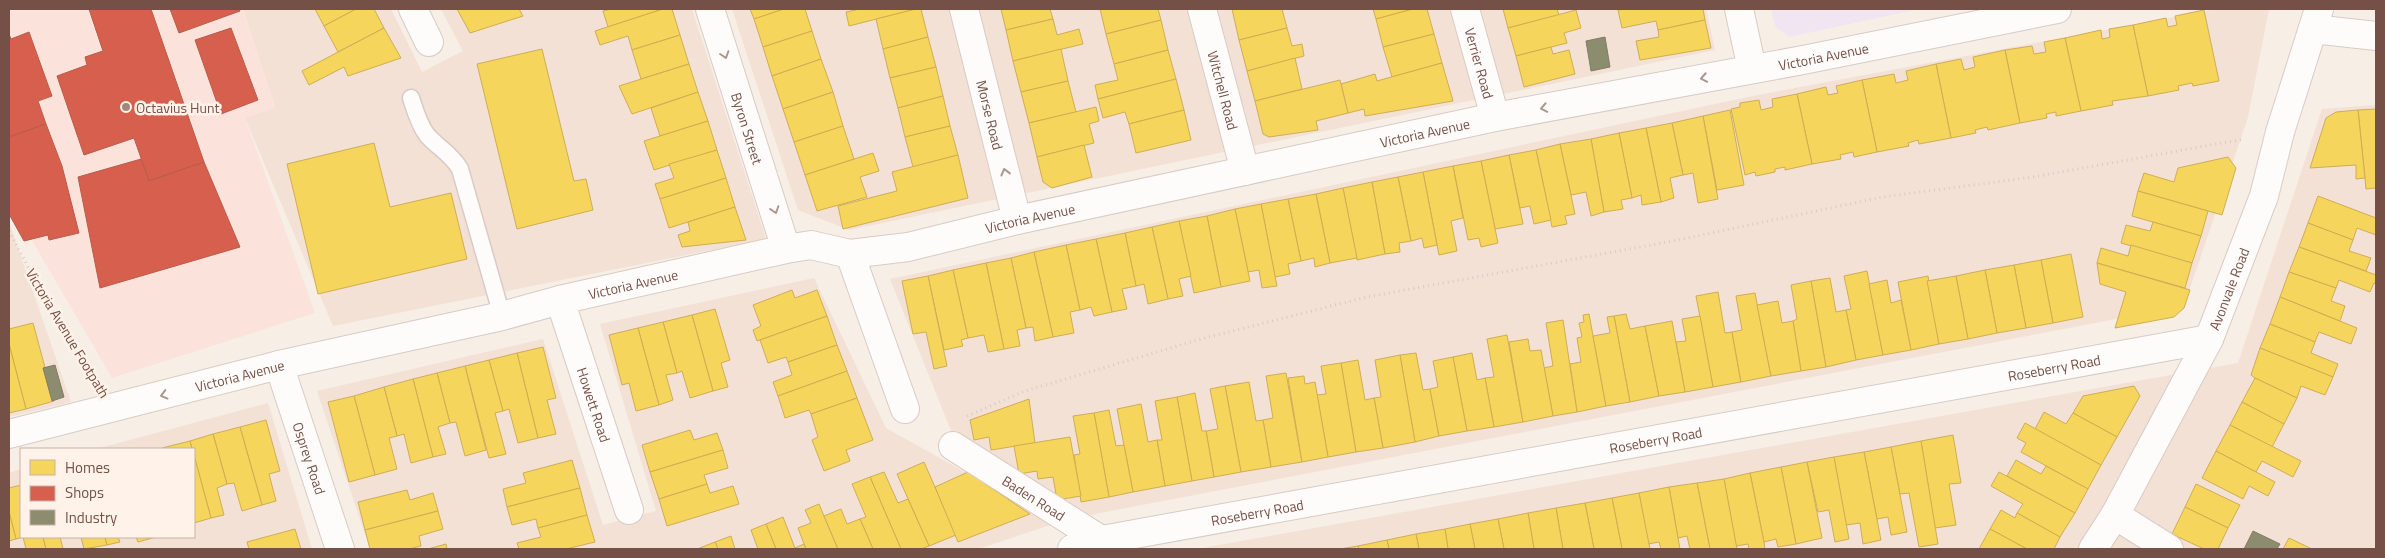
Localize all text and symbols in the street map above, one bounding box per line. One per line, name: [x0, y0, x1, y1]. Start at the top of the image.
street label: Verrier Road: [1460, 25, 1500, 101]
street label: Victoria Avenue: [1777, 37, 1870, 75]
street label: Witchell Road: [1203, 48, 1244, 132]
one-way arrow: [719, 50, 729, 59]
one-way arrow: [1699, 73, 1708, 83]
street label: Morse Road: [972, 78, 1009, 152]
street label: Byron Street: [727, 90, 769, 167]
place label: Octavius Hunt: [136, 97, 219, 118]
marker: Octavius Hunt: [120, 101, 132, 113]
one-way arrow: [1540, 102, 1548, 112]
street label: Victoria Avenue: [1378, 112, 1472, 152]
one-way arrow: [1000, 168, 1011, 177]
street label: Victoria Avenue: [983, 197, 1077, 238]
one-way arrow: [769, 205, 779, 213]
street label: Avonvale Road: [2203, 244, 2254, 333]
street label: Victoria Avenue: [586, 263, 680, 304]
street label: Victoria Avenue Footpath: [21, 264, 115, 402]
street label: Roseberry Road: [2006, 348, 2102, 386]
street label: Victoria Avenue: [193, 354, 286, 397]
street label: Howett Road: [572, 364, 616, 445]
one-way arrow: [160, 390, 168, 400]
street label: Osprey Road: [288, 419, 332, 497]
street label: Roseberry Road: [1608, 421, 1704, 458]
legend: [20, 448, 195, 538]
text: Homes: [65, 456, 110, 479]
street label: Baden Road: [998, 470, 1070, 525]
text: Shops: [65, 481, 104, 504]
street label: Roseberry Road: [1209, 493, 1305, 531]
text: Industry: [65, 506, 117, 529]

